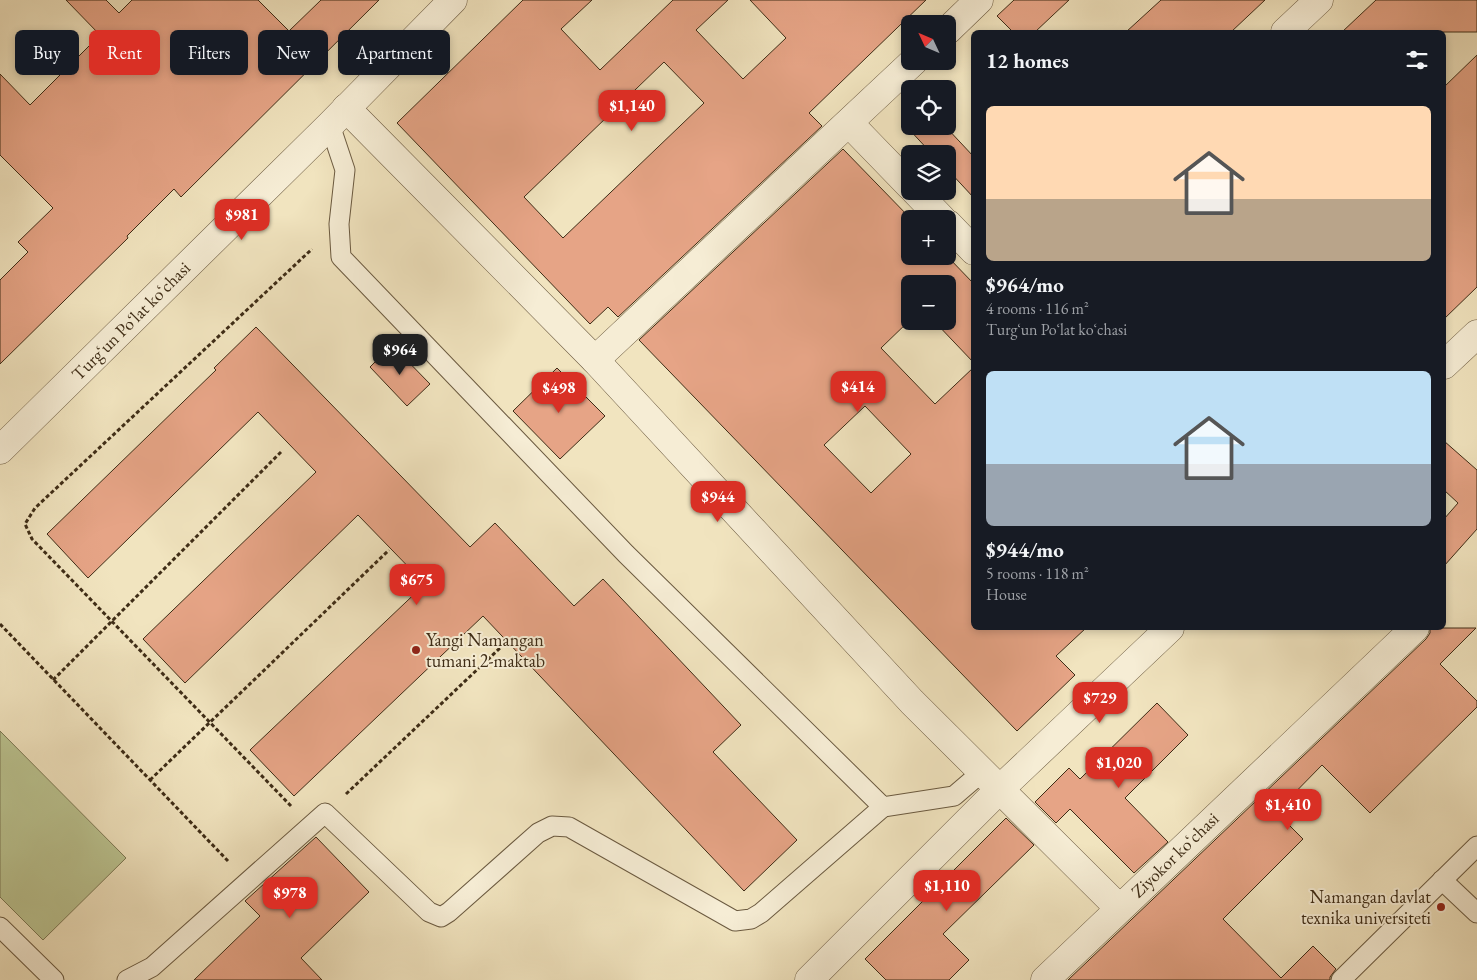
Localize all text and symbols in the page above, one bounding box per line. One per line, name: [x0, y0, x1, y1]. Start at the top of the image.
north arrow: [901, 15, 956, 70]
map controls: [901, 15, 956, 330]
chip: Buy: [15, 30, 79, 75]
chip: Rent: [89, 30, 160, 75]
chip: Filters: [170, 30, 248, 75]
chip: New: [258, 30, 328, 75]
chip: Apartment: [338, 30, 450, 75]
icon: filters: [1403, 46, 1431, 74]
text: 12 homes: [986, 47, 1069, 74]
button: locate: [901, 80, 956, 135]
pin: $1,140: [591, 90, 673, 132]
text: $1,140: [609, 95, 655, 116]
icon: home: [1164, 138, 1254, 228]
button: layers: [901, 145, 956, 200]
pin: $981: [212, 198, 272, 241]
text: $981: [226, 204, 258, 225]
button: +: [901, 210, 956, 265]
street label: Turgʻun Poʻlat koʻchasi: [66, 256, 195, 385]
text: $964/mo: [986, 271, 1064, 298]
button: −: [901, 275, 956, 330]
text: 4 rooms · 116 m²: [986, 298, 1089, 319]
text: Turgʻun Poʻlat koʻchasi: [986, 319, 1127, 340]
pin: $964: [370, 334, 430, 376]
text: $964: [384, 339, 416, 360]
pin: $414: [828, 370, 888, 413]
pin: $498: [529, 372, 589, 414]
text: $414: [842, 376, 874, 397]
text: $498: [543, 377, 575, 398]
icon: home: [1164, 403, 1254, 493]
pin: $944: [688, 480, 748, 523]
text: $944: [702, 486, 734, 507]
text: $944/mo: [986, 536, 1064, 563]
text: 5 rooms · 118 m²: [986, 563, 1089, 584]
pin: $675: [387, 564, 447, 606]
text: $675: [401, 569, 433, 590]
text: House: [986, 584, 1027, 605]
place label: Yangi Namangan tumani 2-maktab: [426, 628, 545, 672]
marker: Yangi Namangan tumani 2-maktab: [410, 644, 422, 656]
pin: $729: [1070, 682, 1130, 724]
text: $729: [1084, 687, 1116, 708]
pin: $1,020: [1078, 746, 1160, 789]
text: $1,020: [1096, 752, 1142, 773]
pin: $1,410: [1247, 788, 1329, 831]
text: $1,410: [1265, 794, 1311, 815]
street label: Ziyokor koʻchasi: [1126, 807, 1224, 902]
pin: $1,110: [906, 870, 988, 912]
text: $1,110: [924, 875, 970, 896]
pin: $978: [260, 876, 320, 919]
text: $978: [274, 882, 306, 903]
place label: Namangan davlat texnika universiteti: [1301, 885, 1432, 929]
marker: Namangan davlat texnika universiteti: [1435, 901, 1447, 913]

